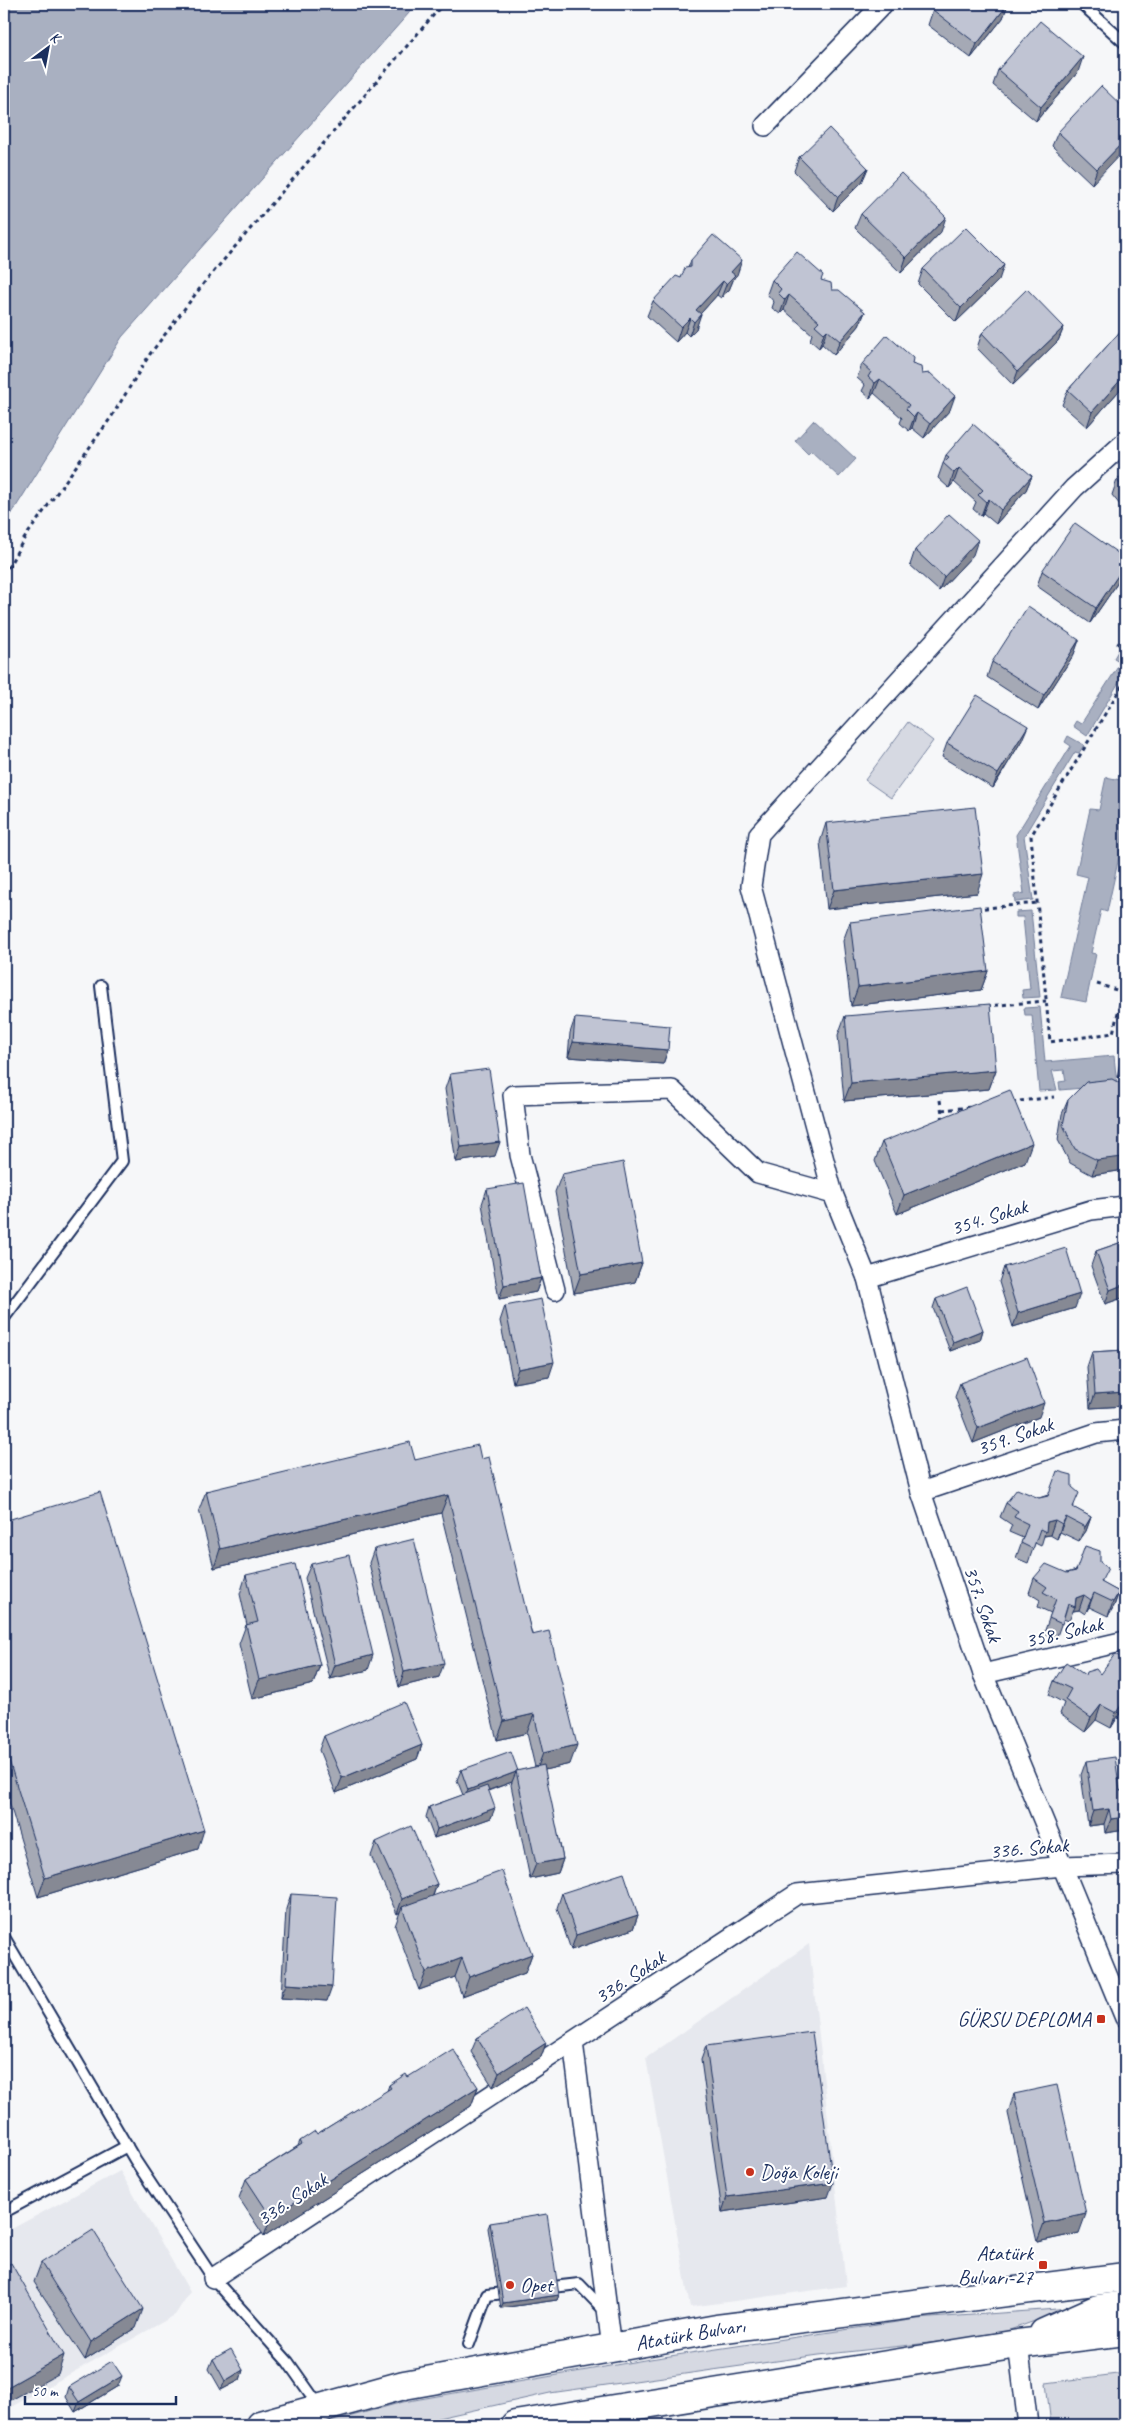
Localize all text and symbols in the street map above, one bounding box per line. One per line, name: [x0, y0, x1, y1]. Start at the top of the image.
north arrow: [22, 22, 72, 72]
text: K: [47, 28, 65, 48]
street label: 354. Sokak: [948, 1193, 1032, 1241]
street label: 359. Sokak: [974, 1410, 1058, 1461]
street label: 357. Sokak: [958, 1563, 1009, 1647]
street label: 358. Sokak: [1023, 1610, 1107, 1654]
street label: 336. Sokak: [989, 1832, 1071, 1864]
street label: 336. Sokak: [590, 1944, 671, 2009]
place label: GÜRSU DEPLOMA: [957, 2006, 1092, 2032]
marker: GÜRSU DEPLOMA: [1095, 2013, 1107, 2025]
place label: Doğa Koleji: [760, 2159, 840, 2185]
street label: 336. Sokak: [252, 2166, 333, 2231]
marker: Doğa Koleji: [744, 2166, 756, 2178]
place label: Atatürk Bulvarı-27: [958, 2240, 1035, 2290]
marker: Atatürk Bulvarı-27: [1037, 2259, 1049, 2271]
place label: Opet: [520, 2272, 554, 2298]
marker: Opet: [504, 2279, 516, 2291]
street label: Atatürk Bulvarı: [633, 2312, 747, 2356]
scale bar: [25, 2374, 176, 2406]
text: 50 m: [32, 2382, 59, 2401]

